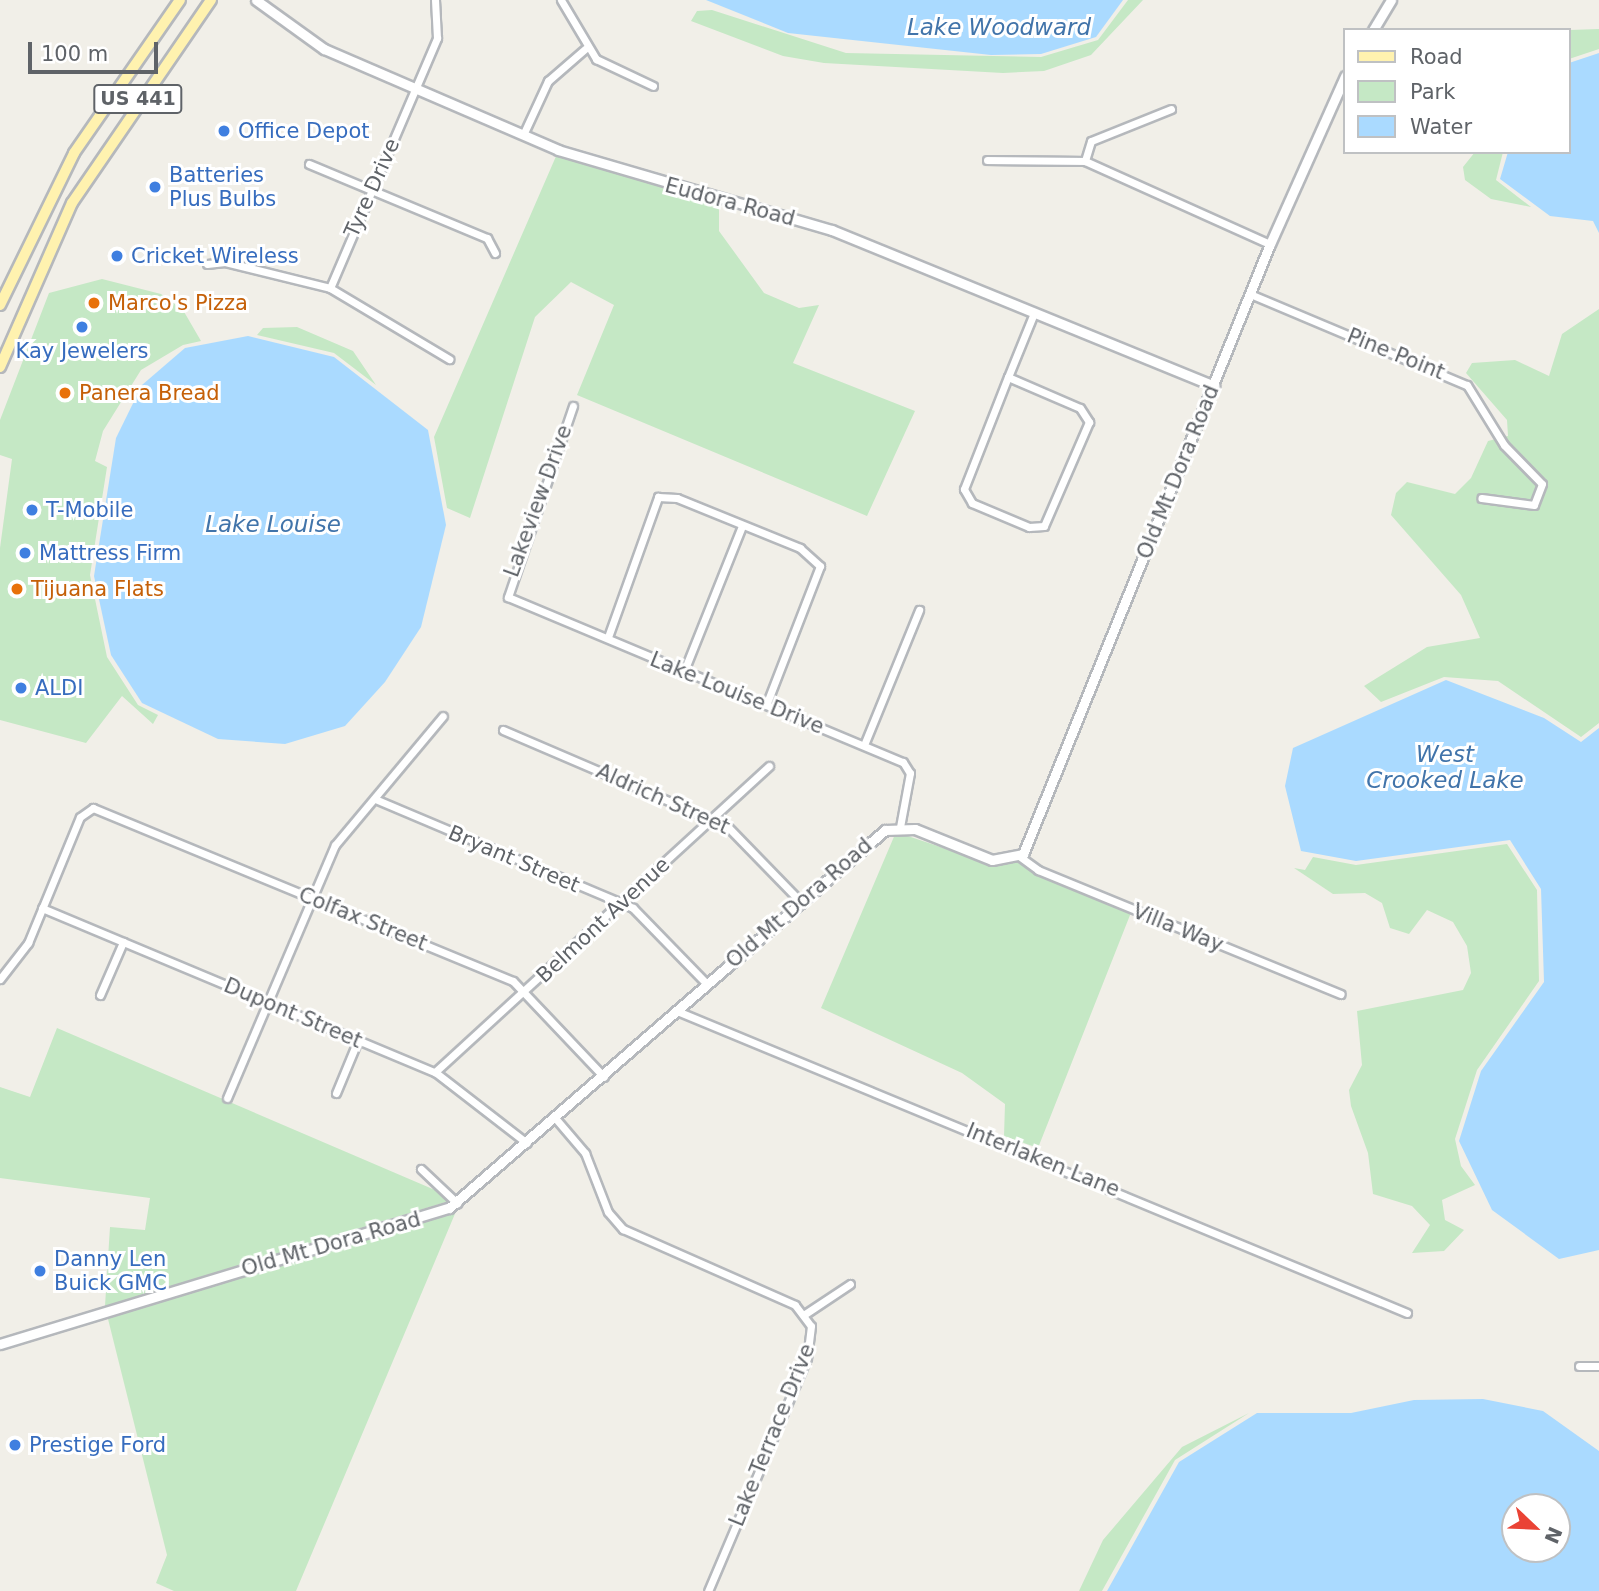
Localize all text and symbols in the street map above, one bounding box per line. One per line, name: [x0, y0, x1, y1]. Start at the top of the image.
water label: Lake Woodward: [907, 13, 1091, 41]
scale bar: [32, 28, 161, 72]
legend: [1344, 28, 1571, 154]
text: 100 m: [41, 42, 108, 66]
text: Road: [1410, 45, 1463, 69]
text: Park: [1410, 80, 1455, 104]
road number: US 441: [92, 83, 184, 114]
text: Water: [1410, 115, 1472, 139]
place label: Office Depot: [238, 118, 369, 144]
marker: Office Depot: [216, 123, 232, 139]
street label: Tyre Drive: [339, 135, 405, 241]
place label: Batteries Plus Bulbs: [169, 162, 276, 212]
street label: Eudora Road: [662, 173, 798, 231]
marker: Batteries Plus Bulbs: [147, 179, 163, 195]
place label: Cricket Wireless: [131, 243, 299, 269]
marker: Cricket Wireless: [109, 248, 125, 264]
place label: Marco's Pizza: [108, 290, 248, 316]
marker: Marco's Pizza: [86, 295, 102, 311]
marker: Kay Jewelers: [74, 319, 90, 335]
street label: Pine Point: [1343, 323, 1449, 385]
place label: Kay Jewelers: [16, 338, 148, 364]
place label: Panera Bread: [79, 380, 220, 406]
street label: Old Mt Dora Road: [1132, 381, 1224, 563]
marker: Panera Bread: [57, 385, 73, 401]
street label: Lakeview Drive: [499, 422, 577, 580]
place label: T-Mobile: [46, 497, 133, 523]
marker: T-Mobile: [24, 502, 40, 518]
water label: Lake Louise: [205, 510, 341, 538]
place label: Mattress Firm: [39, 540, 181, 566]
marker: Mattress Firm: [17, 545, 33, 561]
place label: Tijuana Flats: [31, 576, 164, 602]
marker: Tijuana Flats: [9, 581, 25, 597]
street label: Lake Louise Drive: [646, 647, 828, 739]
place label: ALDI: [35, 675, 83, 701]
marker: ALDI: [13, 680, 29, 696]
water label: West Crooked Lake: [1366, 740, 1524, 794]
street label: Aldrich Street: [592, 758, 734, 840]
street label: Bryant Street: [444, 820, 584, 898]
street label: Old Mt Dora Road: [721, 833, 877, 973]
street label: Belmont Avenue: [531, 852, 675, 988]
street label: Colfax Street: [295, 882, 431, 956]
street label: Villa Way: [1129, 898, 1227, 958]
street label: Dupont Street: [220, 973, 366, 1053]
street label: Interlaken Lane: [963, 1118, 1123, 1202]
street label: Old Mt Dora Road: [238, 1206, 424, 1282]
place label: Danny Len Buick GMC: [54, 1246, 167, 1296]
marker: Danny Len Buick GMC: [32, 1263, 48, 1279]
street label: Lake Terrace Drive: [724, 1340, 820, 1530]
place label: Prestige Ford: [29, 1432, 166, 1458]
marker: Prestige Ford: [7, 1437, 23, 1453]
north arrow: [1501, 1493, 1571, 1563]
text: N: [1540, 1524, 1567, 1547]

